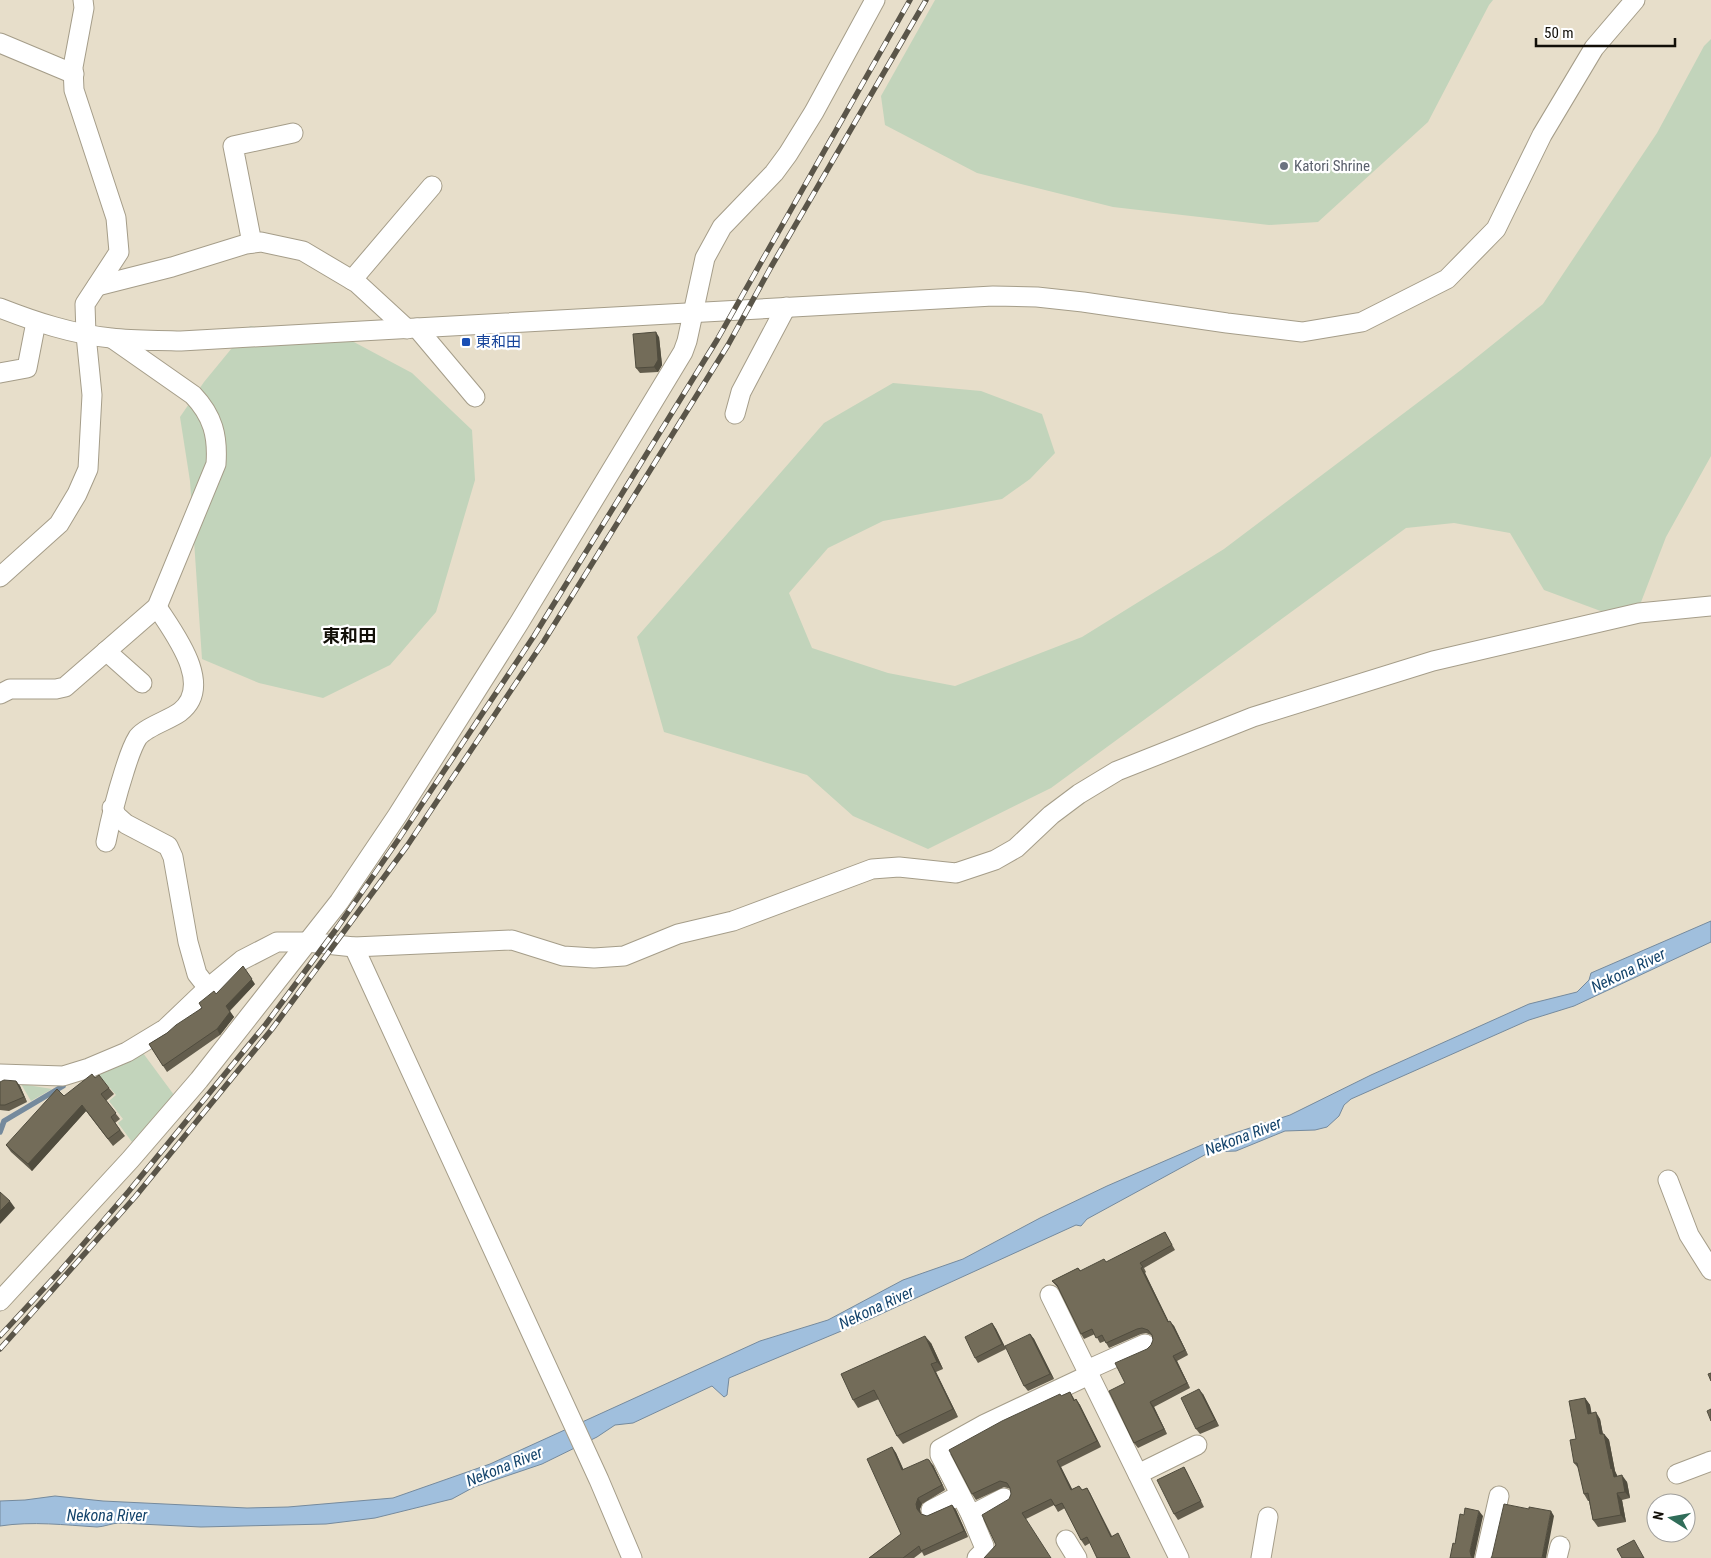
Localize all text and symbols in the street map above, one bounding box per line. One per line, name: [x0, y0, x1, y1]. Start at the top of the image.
scale bar: [1536, 15, 1675, 47]
text: 50 m: [1544, 24, 1574, 42]
place label: Katori Shrine: [1294, 157, 1370, 175]
marker: Katori Shrine: [1278, 160, 1290, 172]
place label: 東和田: [476, 333, 521, 351]
marker: 東和田: [460, 336, 472, 348]
district label: 東和田: [322, 625, 376, 646]
water label: Nekona River: [1588, 944, 1670, 997]
water label: Nekona River: [1202, 1113, 1285, 1160]
water label: Nekona River: [836, 1281, 918, 1333]
water label: Nekona River: [463, 1442, 546, 1490]
north arrow: [1646, 1493, 1696, 1543]
water label: Nekona River: [67, 1506, 149, 1525]
text: N: [1650, 1510, 1667, 1521]

